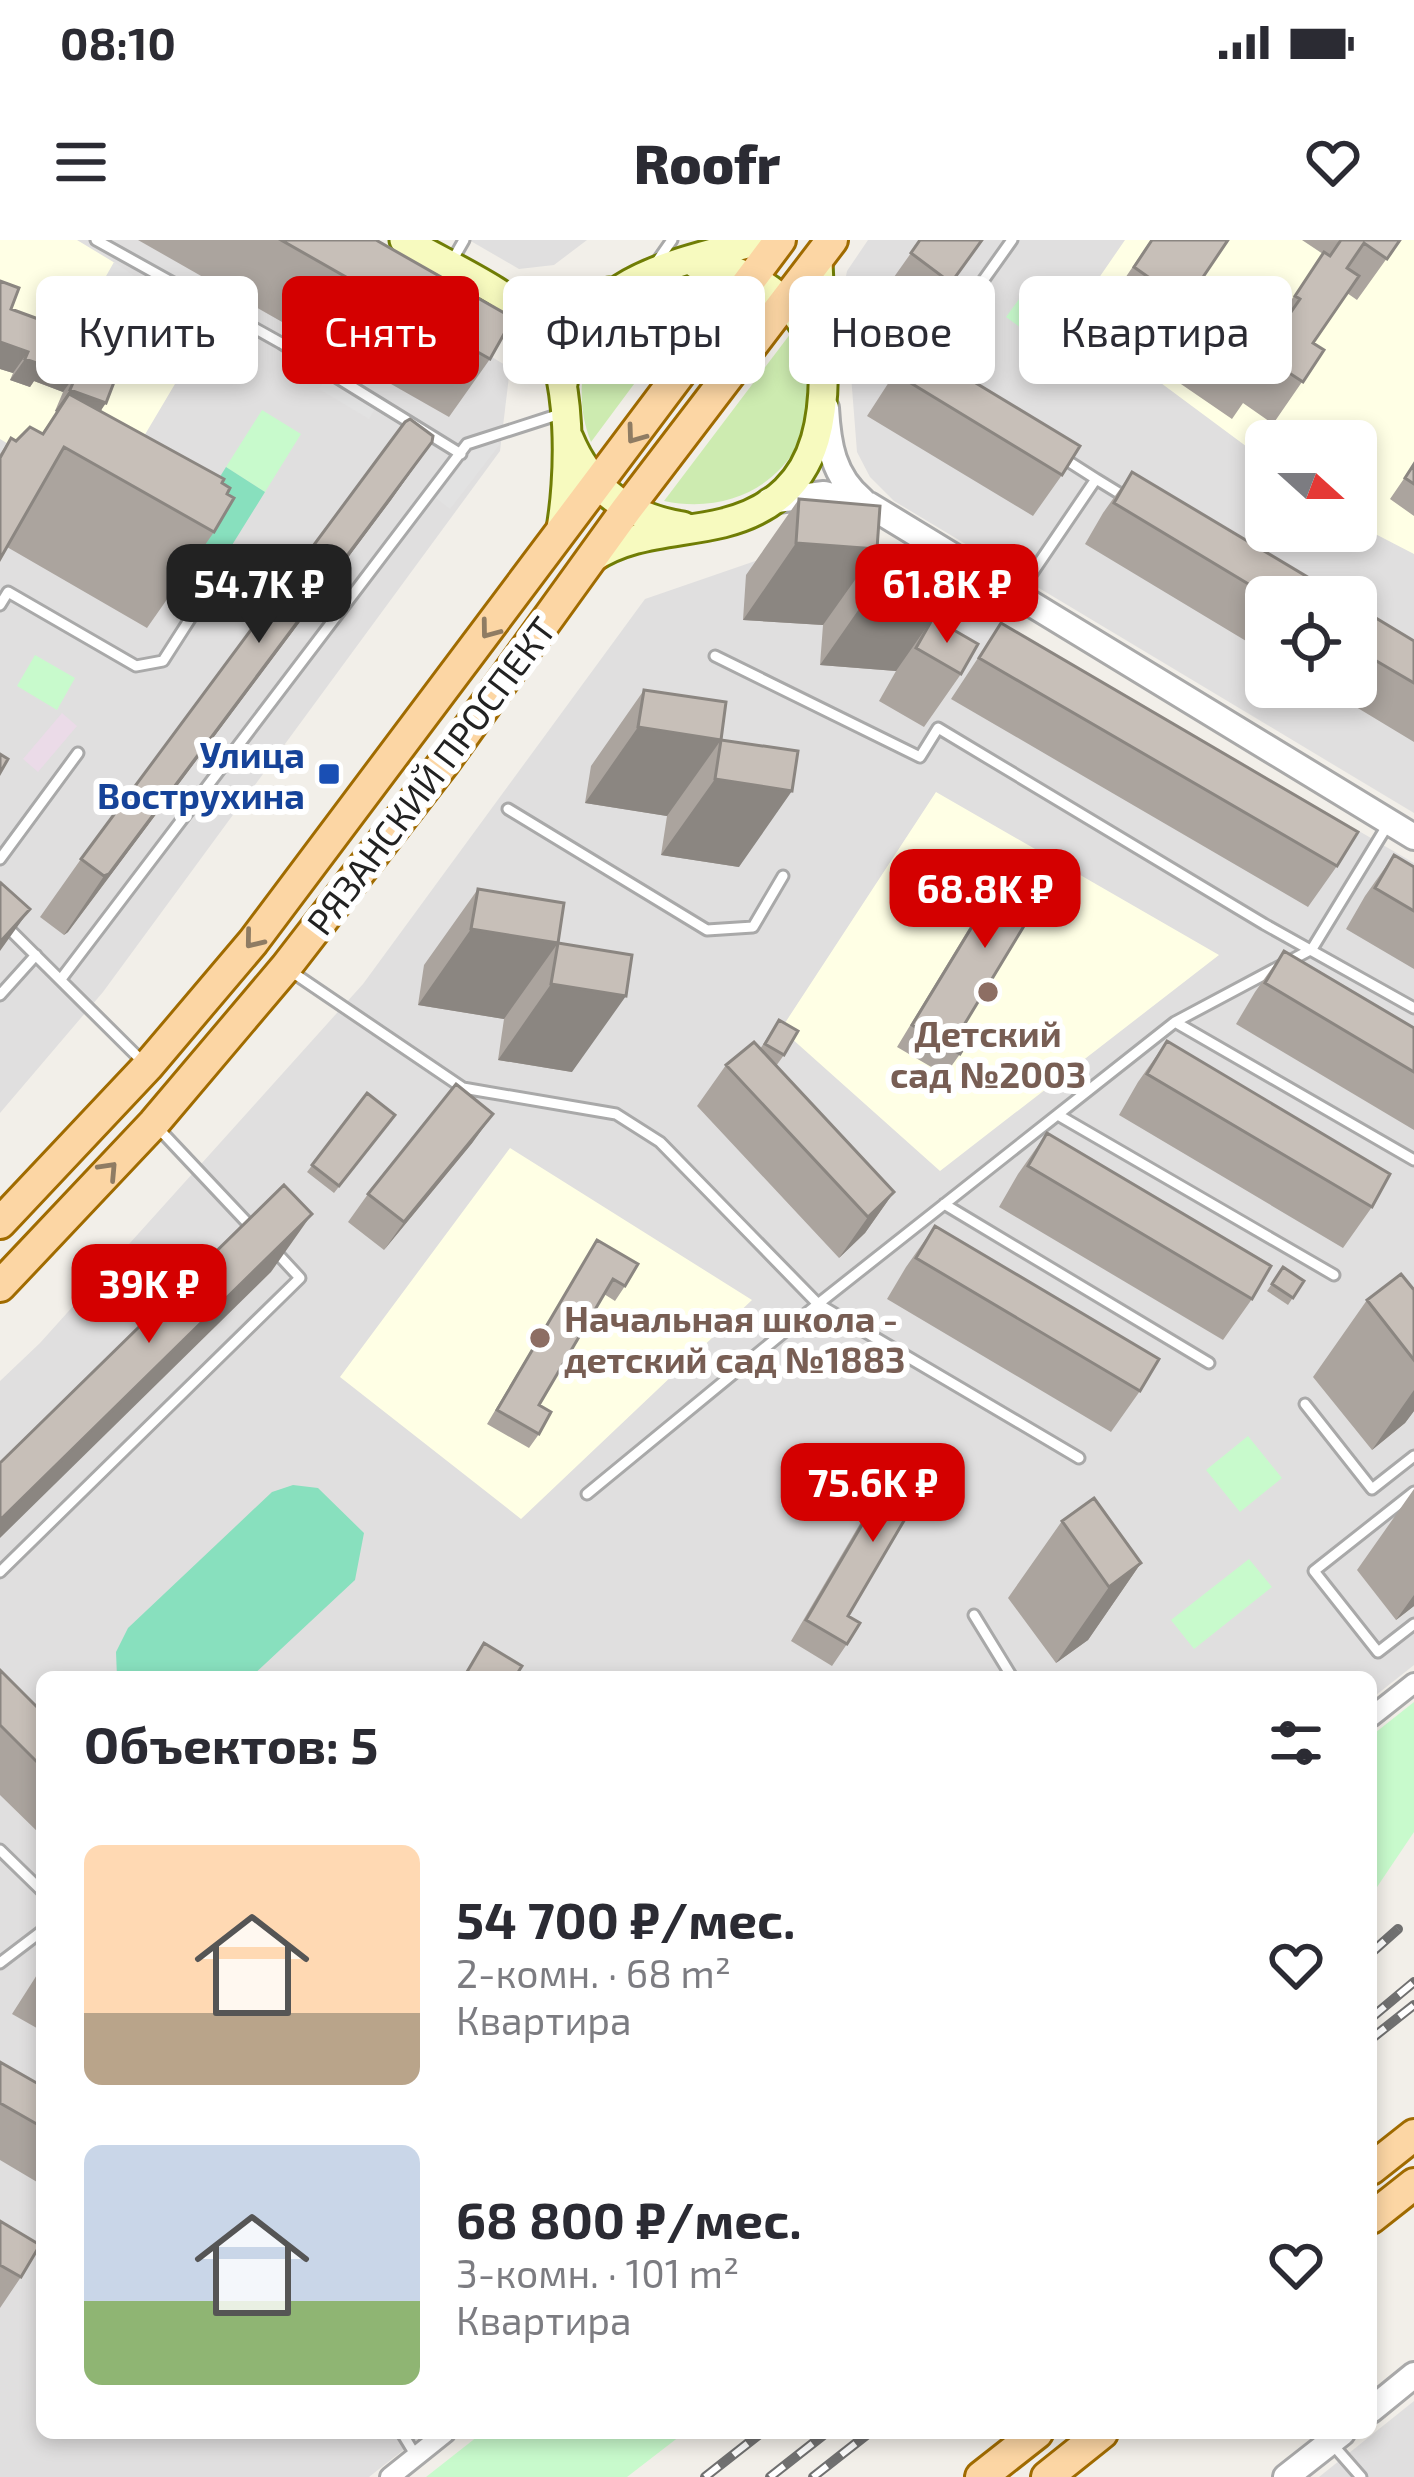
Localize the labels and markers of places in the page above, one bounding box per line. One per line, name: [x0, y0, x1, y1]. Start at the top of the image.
pin: 54.7K ₽: [148, 544, 370, 646]
pin: 61.8K ₽: [836, 544, 1058, 646]
place label: Улица Вострухина: [97, 732, 305, 817]
marker: Улица Вострухина: [316, 761, 342, 787]
pin: 68.8K ₽: [874, 849, 1096, 951]
marker: Детский сад №2003: [975, 979, 1001, 1005]
place label: Детский сад №2003: [890, 1011, 1086, 1095]
pin: 39K ₽: [65, 1244, 233, 1346]
place label: Начальная школа - детский сад №1883: [564, 1296, 906, 1380]
marker: Начальная школа - детский сад №1883: [527, 1325, 553, 1351]
pin: 75.6K ₽: [762, 1443, 984, 1545]

